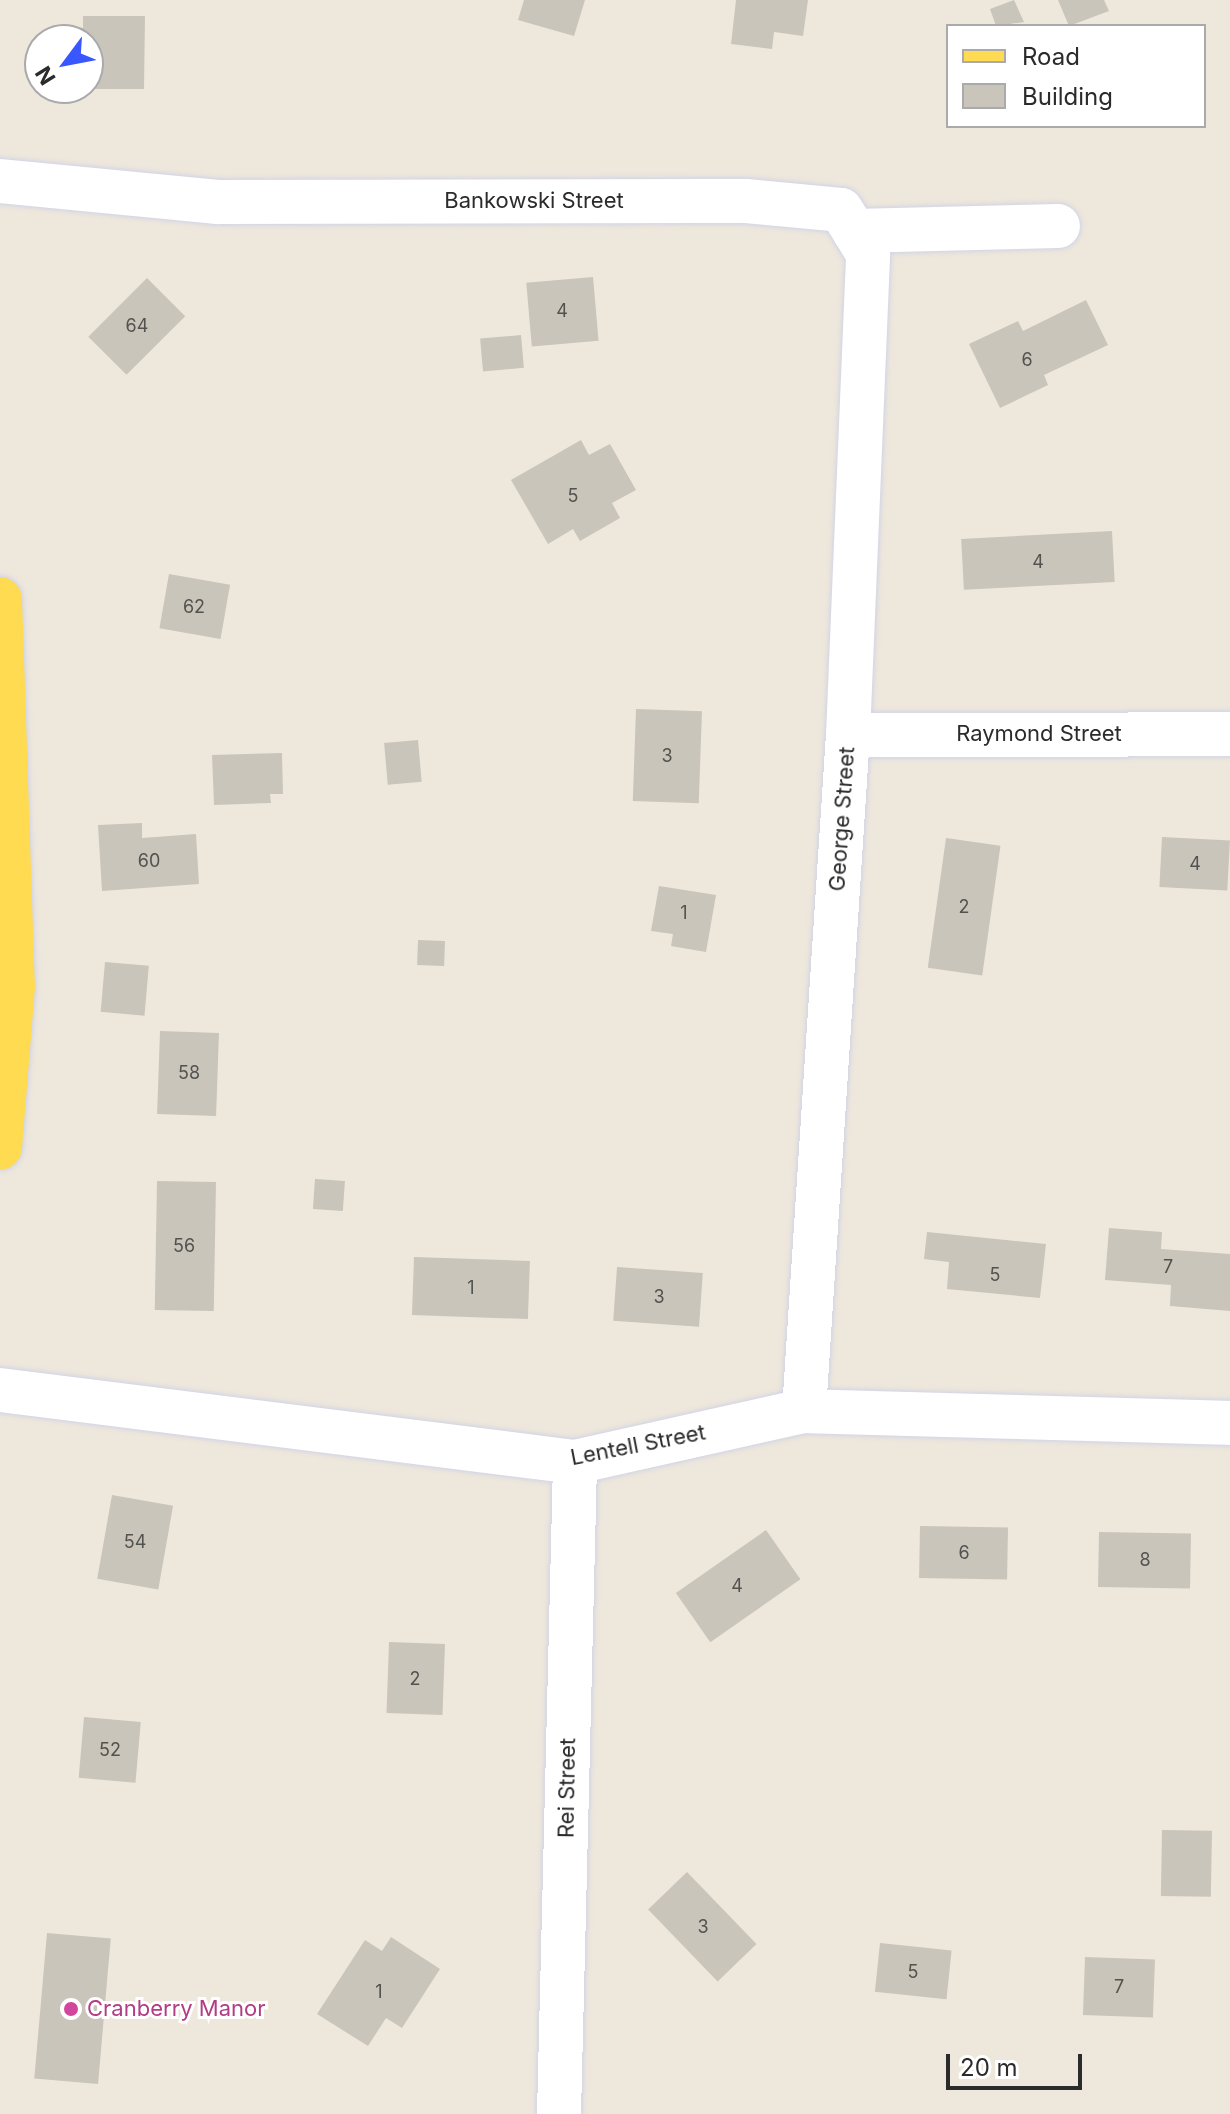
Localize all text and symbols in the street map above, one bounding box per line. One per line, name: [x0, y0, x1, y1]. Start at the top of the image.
north arrow: [24, 24, 104, 104]
legend: [946, 24, 1206, 128]
text: Road: [1022, 42, 1080, 71]
text: N: [30, 62, 61, 90]
text: Building: [1022, 82, 1113, 111]
street label: Bankowski Street: [444, 188, 624, 214]
house number: 4: [556, 300, 568, 322]
house number: 64: [126, 315, 148, 337]
house number: 6: [1021, 349, 1033, 371]
house number: 5: [568, 485, 578, 507]
house number: 4: [1032, 551, 1044, 573]
house number: 62: [183, 596, 205, 618]
street label: Raymond Street: [956, 721, 1122, 747]
house number: 3: [661, 745, 673, 767]
street label: George Street: [824, 746, 860, 892]
house number: 60: [138, 850, 160, 872]
house number: 4: [1189, 853, 1201, 875]
house number: 2: [959, 896, 969, 918]
house number: 1: [680, 902, 688, 924]
house number: 58: [178, 1062, 200, 1084]
house number: 56: [173, 1235, 195, 1257]
house number: 7: [1163, 1256, 1173, 1278]
house number: 5: [990, 1264, 1000, 1286]
house number: 1: [467, 1277, 475, 1299]
house number: 3: [653, 1286, 665, 1308]
street label: Lentell Street: [568, 1419, 708, 1471]
house number: 54: [124, 1531, 146, 1553]
house number: 6: [958, 1542, 970, 1564]
house number: 8: [1139, 1549, 1151, 1571]
house number: 4: [731, 1575, 743, 1597]
house number: 2: [410, 1668, 420, 1690]
street label: Rei Street: [553, 1738, 581, 1838]
house number: 52: [99, 1739, 121, 1761]
house number: 3: [697, 1916, 709, 1938]
house number: 5: [908, 1961, 918, 1983]
house number: 7: [1114, 1976, 1124, 1998]
house number: 1: [375, 1981, 383, 2003]
place label: Cranberry Manor: [87, 1996, 266, 2022]
marker: Cranberry Manor: [62, 2000, 80, 2018]
scale bar: [950, 2038, 1086, 2088]
text: 20 m: [960, 2053, 1018, 2082]

